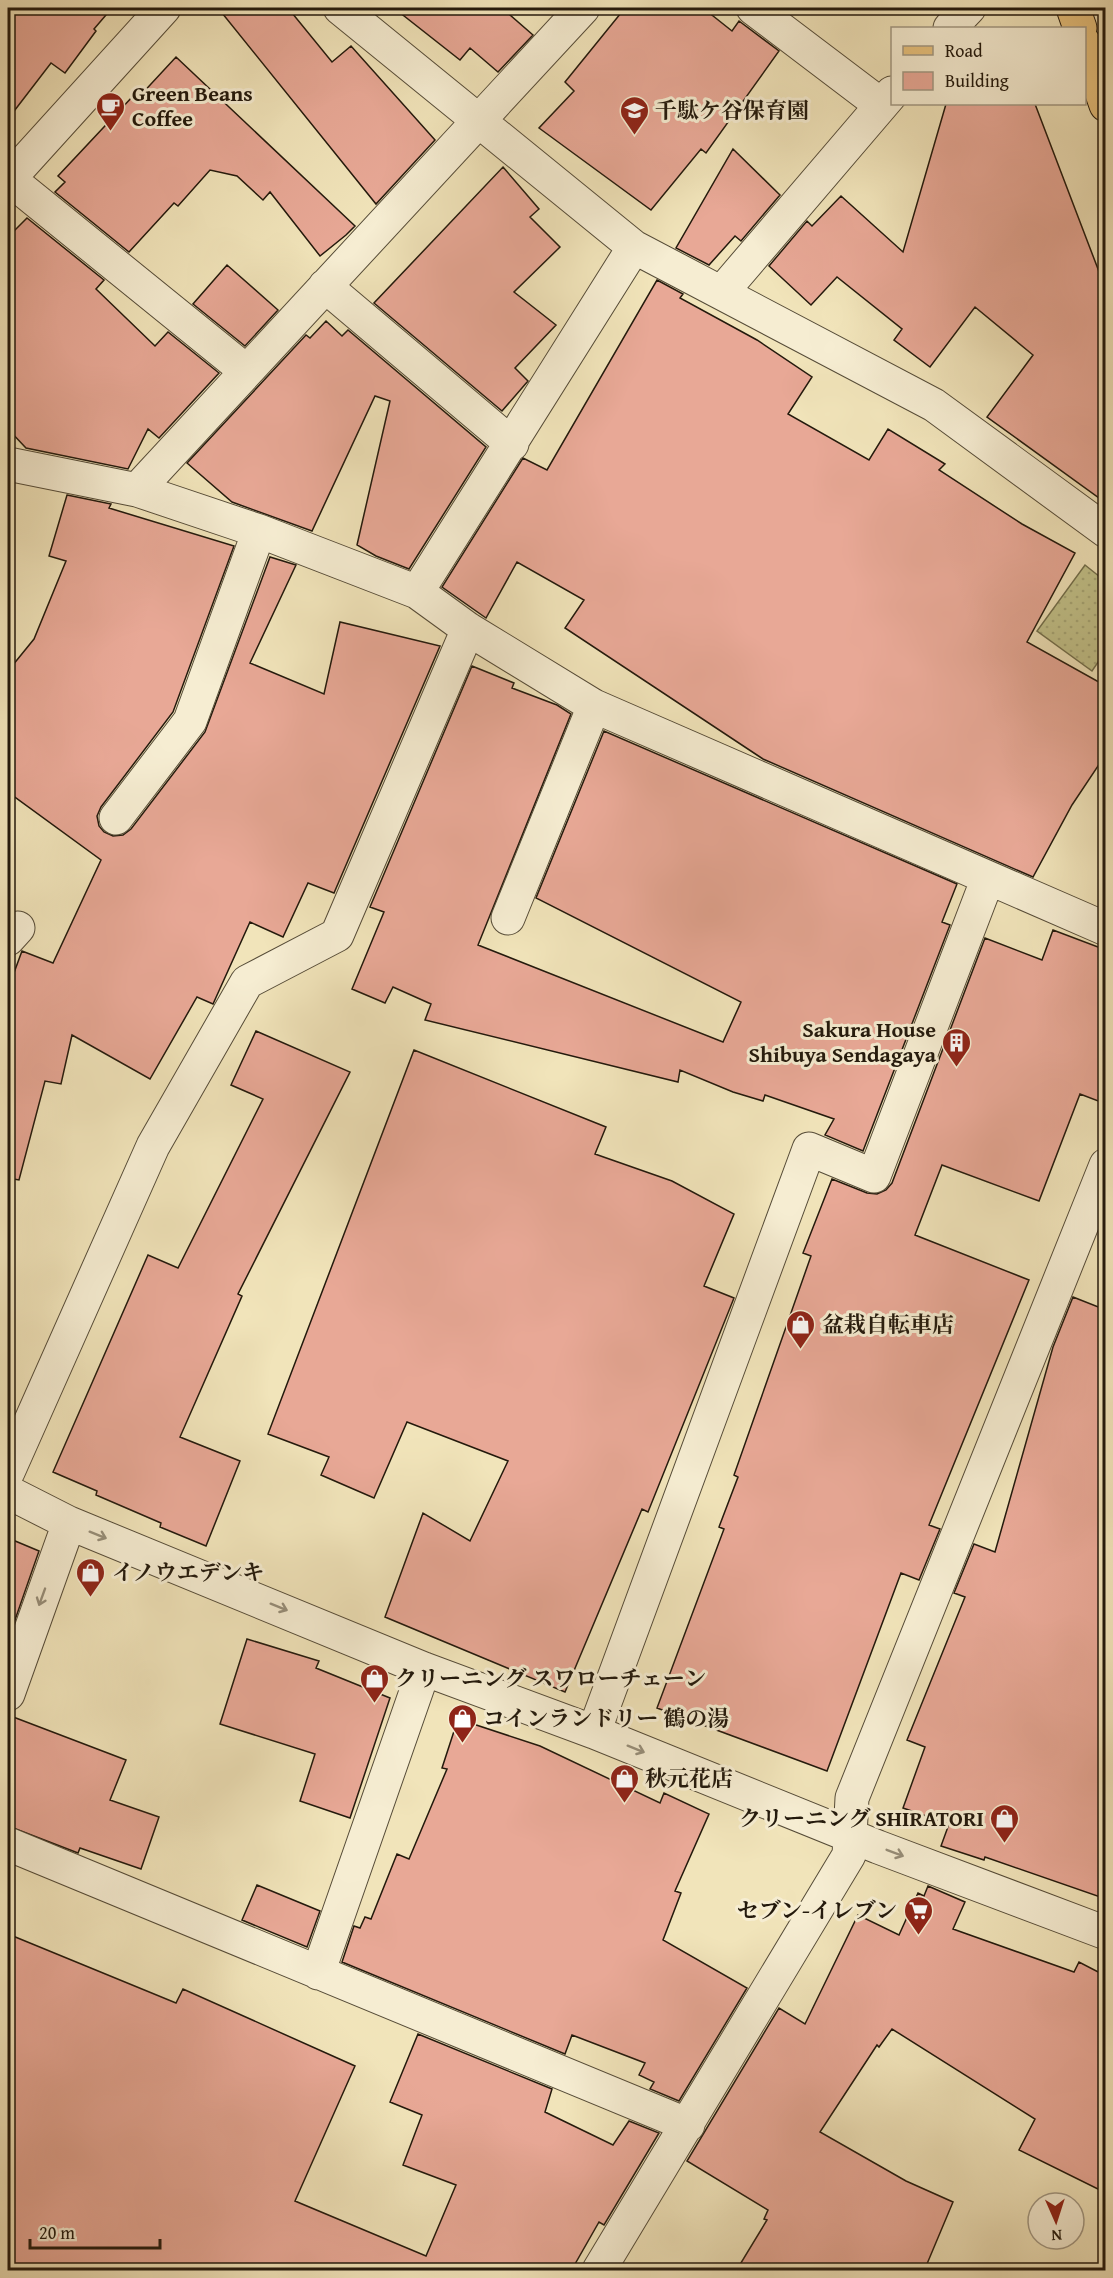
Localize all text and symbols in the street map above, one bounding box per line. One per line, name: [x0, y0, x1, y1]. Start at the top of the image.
legend: [891, 27, 1086, 105]
text: Road: [945, 37, 983, 64]
text: Building: [945, 67, 1009, 94]
place label: Green Beans Coffee: [132, 77, 253, 134]
cafe icon: Green Beans Coffee: [95, 90, 127, 132]
school or university icon: 千駄ケ谷保育園: [618, 94, 650, 136]
place label: 千駄ケ谷保育園: [655, 94, 809, 126]
place label: Sakura House Shibuya Sendagaya: [749, 1013, 937, 1070]
building icon: Sakura House Shibuya Sendagaya: [941, 1026, 973, 1068]
shop icon: 盆栽自転車店: [785, 1308, 817, 1350]
place label: 盆栽自転車店: [822, 1308, 954, 1340]
one-way arrow: [89, 1530, 107, 1541]
shop icon: イノウエデンキ: [75, 1556, 107, 1598]
place label: イノウエデンキ: [112, 1556, 264, 1588]
one-way arrow: [35, 1588, 46, 1606]
one-way arrow: [270, 1603, 288, 1614]
shop icon: クリーニング スワローチェーン: [358, 1662, 390, 1704]
place label: クリーニング スワローチェーン: [395, 1662, 706, 1694]
shop icon: コインランドリー 鶴の湯: [446, 1702, 478, 1744]
place label: コインランドリー 鶴の湯: [483, 1702, 729, 1734]
one-way arrow: [626, 1744, 645, 1755]
shop icon: 秋元花店: [608, 1762, 640, 1804]
place label: 秋元花店: [645, 1762, 733, 1794]
place label: クリーニング SHIRATORI: [739, 1802, 984, 1834]
shop icon: クリーニング SHIRATORI: [989, 1802, 1021, 1844]
one-way arrow: [885, 1848, 904, 1859]
place label: セブン-イレブン: [737, 1894, 897, 1926]
supermarket icon: セブン-イレブン: [902, 1894, 934, 1936]
north arrow: [1026, 2191, 1086, 2251]
scale bar: [30, 2212, 160, 2250]
text: 20 m: [39, 2219, 75, 2246]
text: N: [1051, 2224, 1063, 2248]

